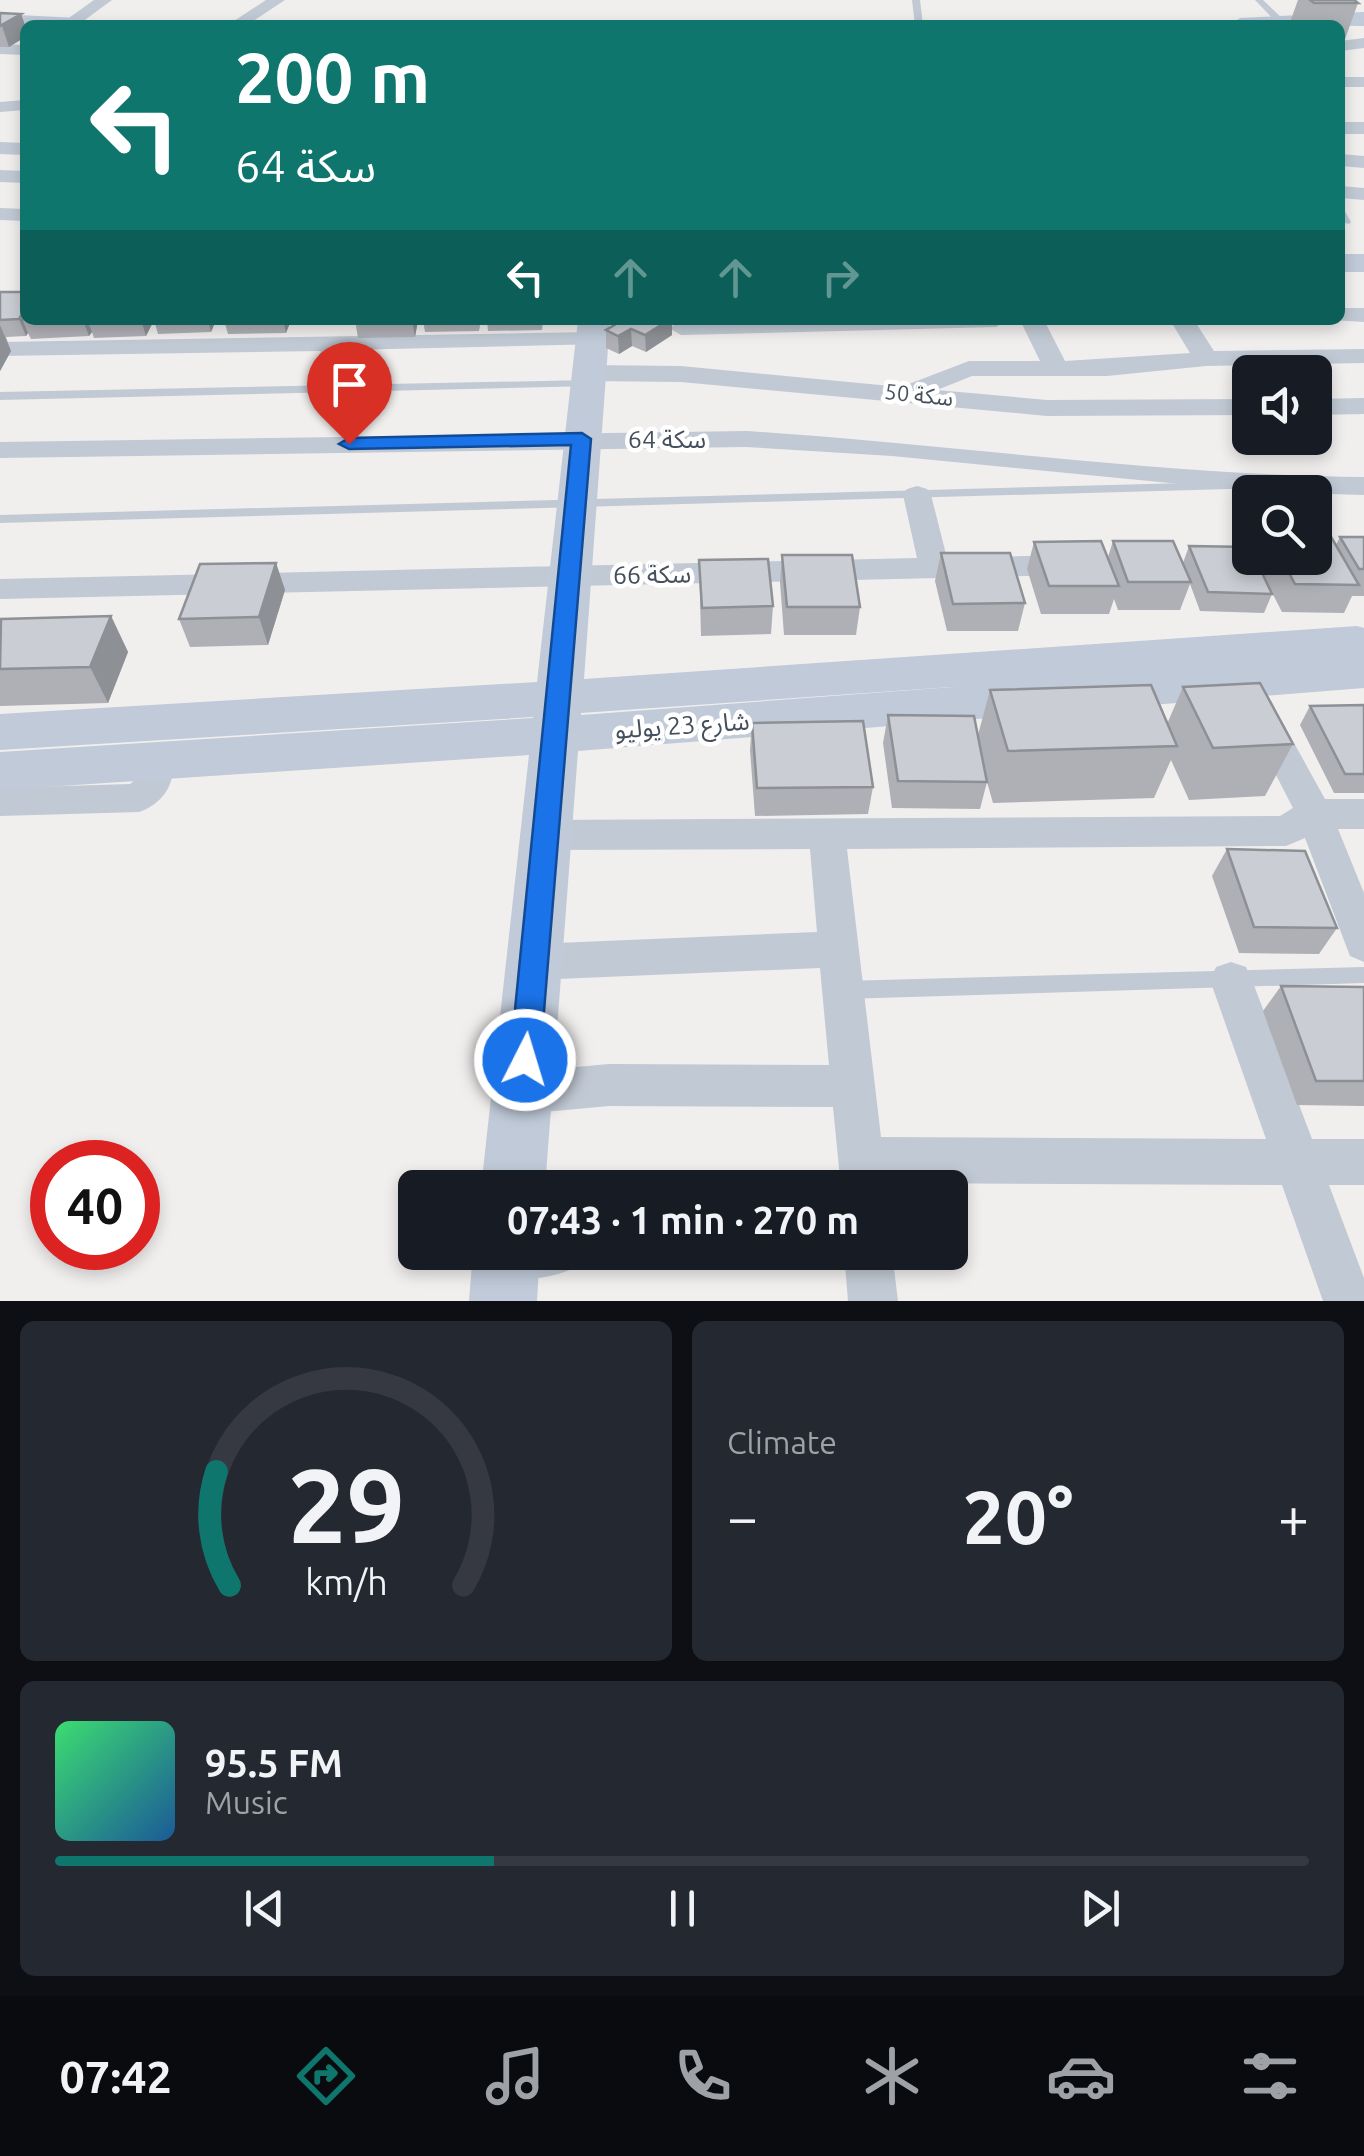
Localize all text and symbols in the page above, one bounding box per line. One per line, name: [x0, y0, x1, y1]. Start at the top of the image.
text: 200 m: [235, 38, 430, 116]
icon: left: [70, 60, 200, 190]
text: سكة 64: [235, 140, 376, 191]
icon: left: [498, 250, 553, 305]
icon: ahead: [603, 250, 658, 305]
icon: ahead: [708, 250, 763, 305]
icon: right: [813, 250, 868, 305]
pin: [307, 342, 392, 445]
map controls: [1232, 355, 1332, 575]
button: sound: [1232, 355, 1332, 455]
icon: arrive: [322, 357, 377, 412]
street label: سكة 50: [883, 378, 955, 410]
street label: سكة 64: [628, 425, 706, 453]
button: search: [1232, 475, 1332, 575]
street label: سكة 66: [613, 559, 691, 589]
street label: شارع 23 يوليو: [614, 706, 751, 749]
position arrow: [473, 1008, 577, 1112]
speed limit sign: 40: [30, 1140, 160, 1270]
text: 07:43 · 1 min · 270 m: [507, 1199, 859, 1241]
text: Climate: [727, 1424, 837, 1460]
text: 29: [287, 1446, 405, 1563]
text: 20°: [962, 1474, 1074, 1558]
text: −: [727, 1486, 758, 1547]
text: +: [1278, 1486, 1309, 1547]
text: km/h: [305, 1562, 387, 1602]
text: 95.5 FM: [205, 1742, 343, 1784]
text: Music: [205, 1784, 288, 1820]
icon: previous: [237, 1881, 292, 1936]
icon: pause: [655, 1881, 710, 1936]
icon: next: [1073, 1881, 1128, 1936]
icon: directions: [291, 2041, 361, 2111]
icon: music: [480, 2041, 550, 2111]
icon: phone: [668, 2041, 738, 2111]
icon: climate: [857, 2041, 927, 2111]
icon: car: [1046, 2041, 1116, 2111]
icon: filters: [1235, 2041, 1305, 2111]
text: 07:42: [59, 2051, 172, 2102]

